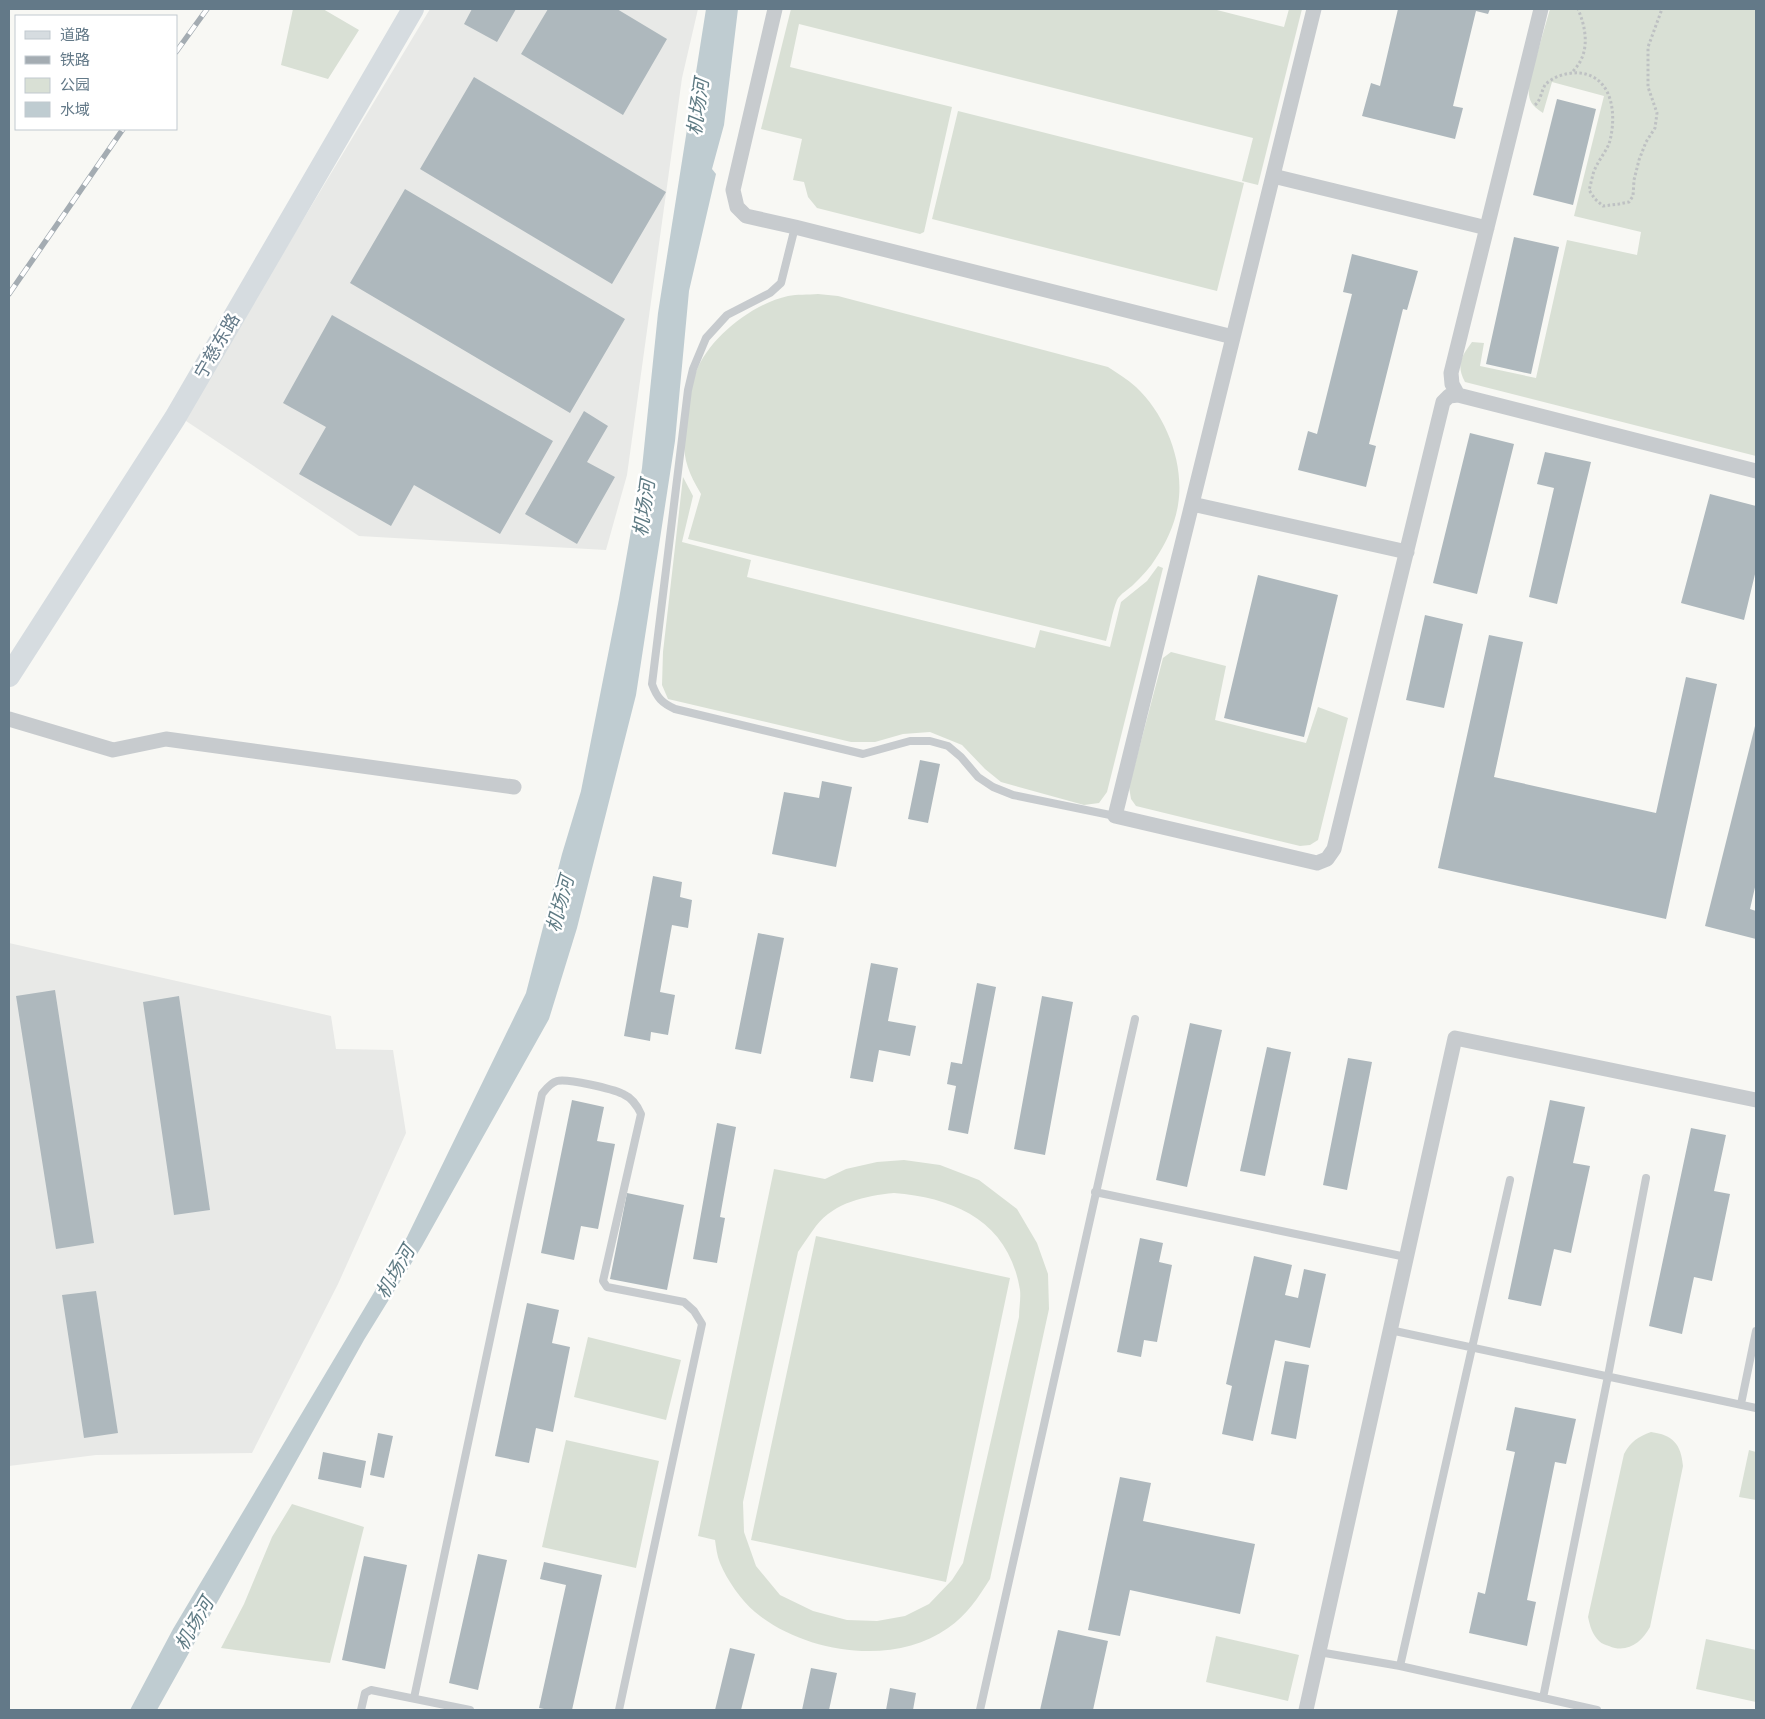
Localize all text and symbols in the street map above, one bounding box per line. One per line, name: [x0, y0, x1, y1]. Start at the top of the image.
legend: [15, 15, 178, 130]
text: 道路: [60, 26, 90, 44]
text: 铁路: [60, 51, 90, 69]
water label: 机场河: [683, 73, 714, 137]
text: 公园: [60, 76, 90, 94]
text: 水域: [60, 101, 90, 119]
street label: 宁慈东路: [189, 309, 245, 383]
water label: 机场河: [629, 474, 660, 538]
water label: 机场河: [542, 870, 580, 935]
water label: 机场河: [371, 1238, 421, 1302]
water label: 机场河: [170, 1590, 220, 1654]

